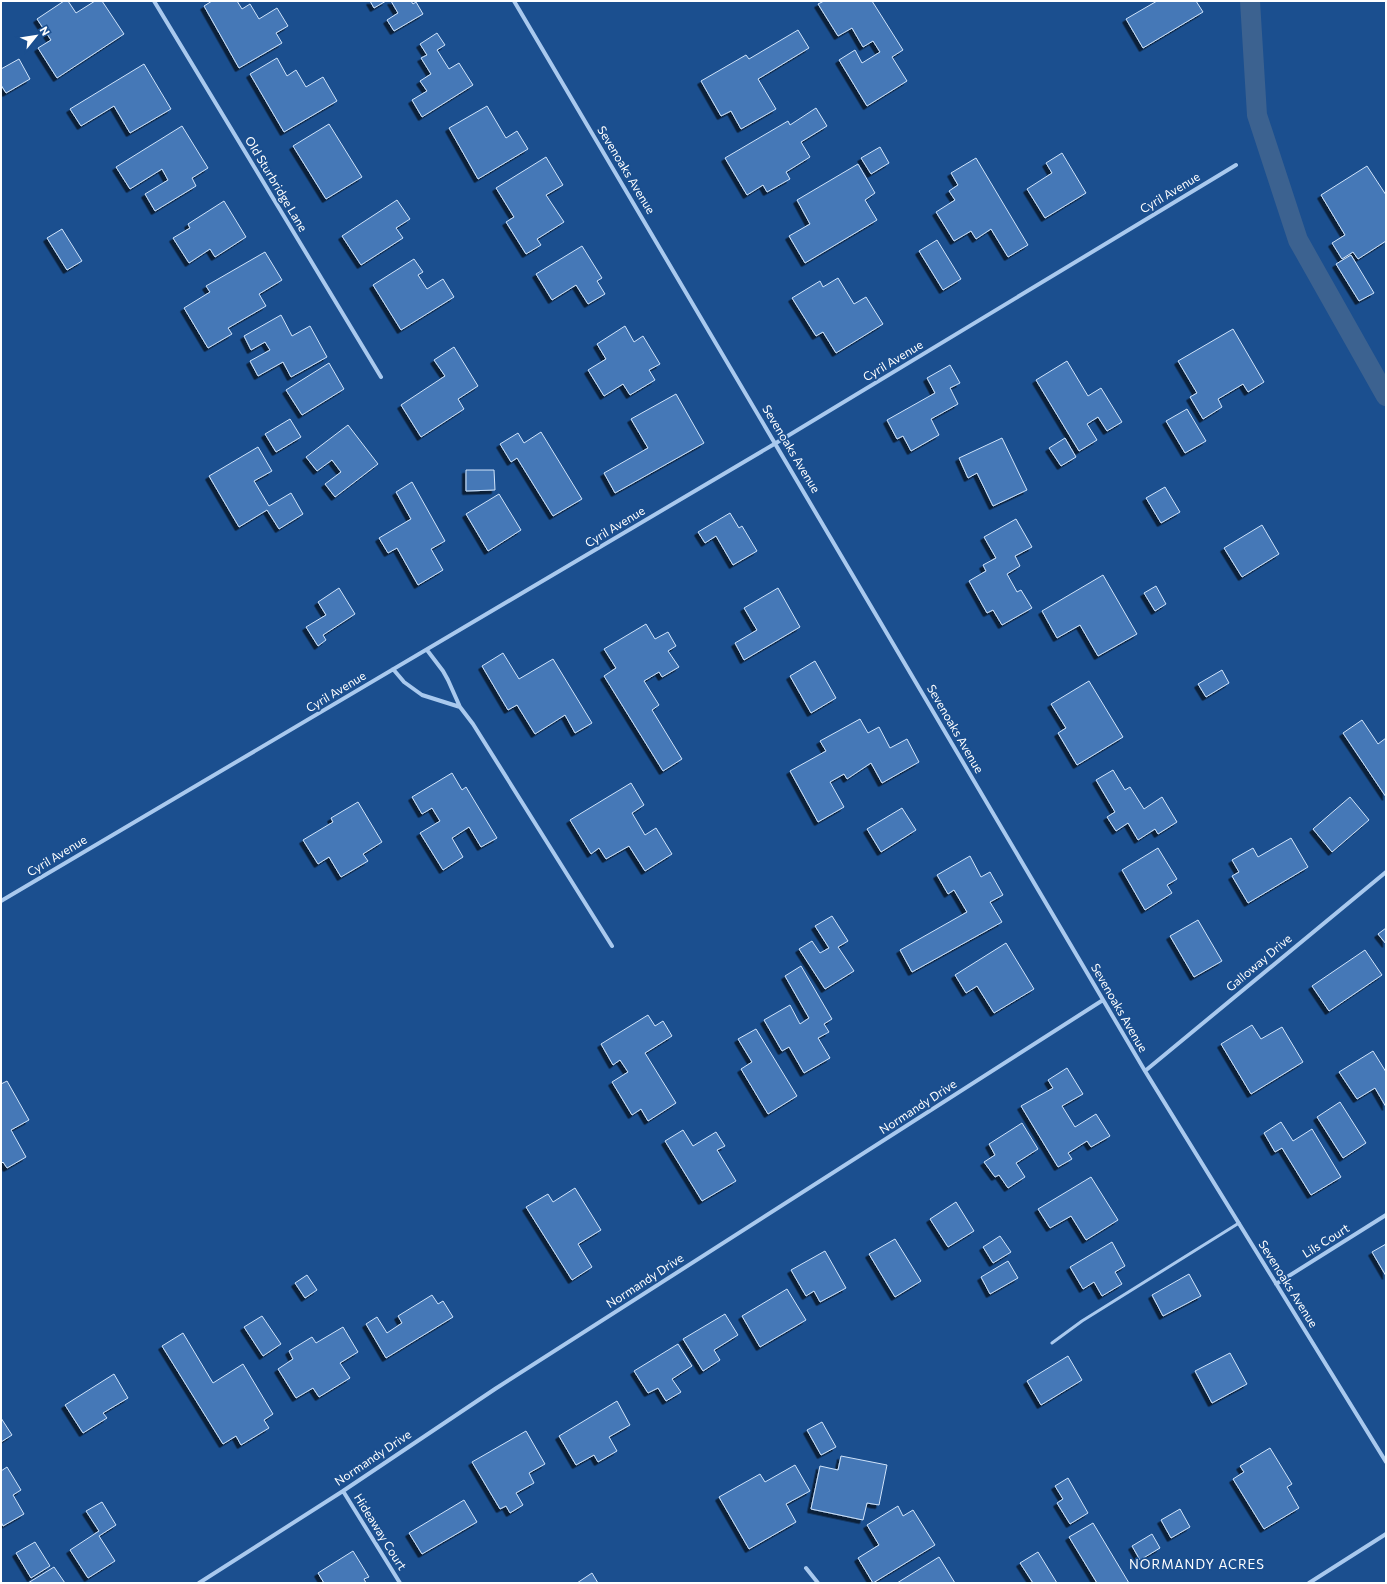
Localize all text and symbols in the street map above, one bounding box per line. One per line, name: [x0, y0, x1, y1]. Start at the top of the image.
north arrow: [16, 16, 56, 56]
text: N: [37, 24, 53, 38]
street label: Sevenoaks Avenue: [595, 123, 659, 216]
street label: Old Sturbridge Lane: [243, 133, 311, 234]
street label: Cyril Avenue: [1137, 169, 1202, 216]
street label: Cyril Avenue: [860, 337, 925, 384]
street label: Sevenoaks Avenue: [760, 402, 824, 495]
street label: Cyril Avenue: [582, 503, 647, 550]
street label: Cyril Avenue: [303, 668, 368, 715]
street label: Sevenoaks Avenue: [925, 682, 987, 775]
street label: Cyril Avenue: [24, 832, 89, 879]
street label: Galloway Drive: [1223, 931, 1294, 994]
street label: Sevenoaks Avenue: [1089, 961, 1151, 1054]
street label: Normandy Drive: [876, 1076, 959, 1136]
street label: Lils Court: [1299, 1220, 1352, 1260]
street label: Sevenoaks Avenue: [1256, 1237, 1321, 1330]
street label: Normandy Drive: [603, 1250, 686, 1310]
street label: Normandy Drive: [332, 1426, 413, 1488]
street label: Hideaway Court: [352, 1491, 410, 1572]
district label: NORMANDY ACRES: [1129, 1556, 1265, 1572]

